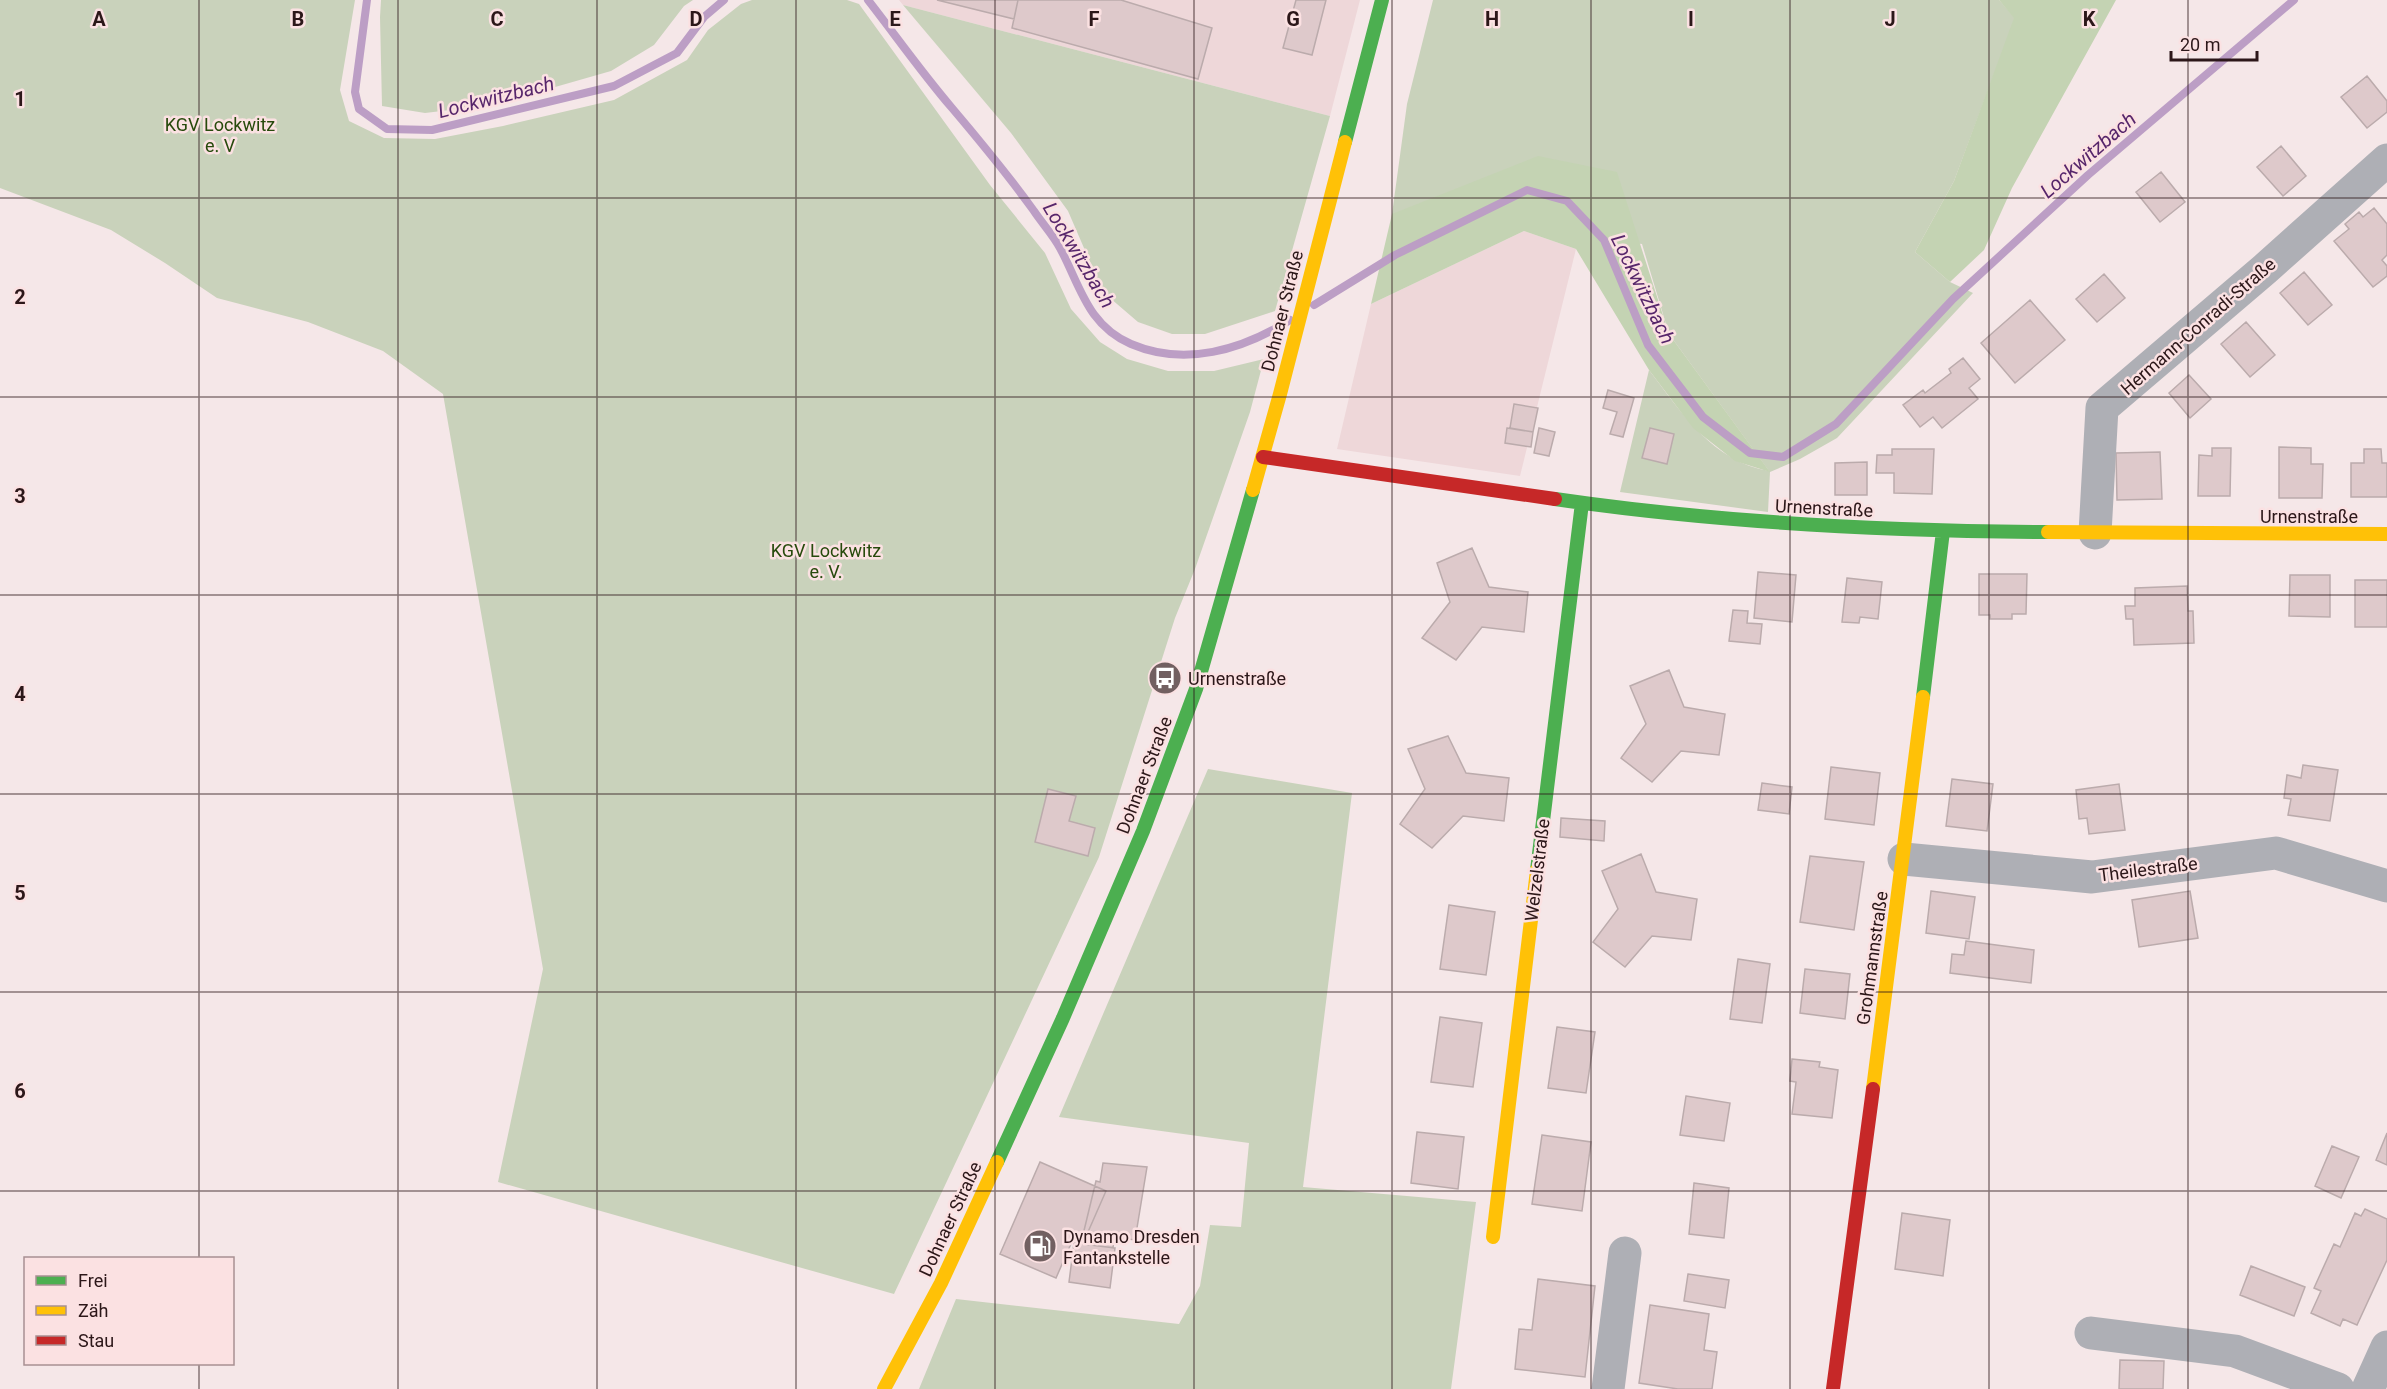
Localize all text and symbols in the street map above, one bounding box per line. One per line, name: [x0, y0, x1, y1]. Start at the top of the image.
text: A: [92, 7, 106, 31]
text: B: [292, 7, 304, 31]
text: C: [490, 7, 504, 31]
text: D: [690, 7, 703, 31]
text: E: [889, 7, 901, 31]
text: F: [1089, 7, 1100, 31]
text: G: [1286, 7, 1300, 31]
text: H: [1485, 7, 1499, 31]
text: I: [1688, 7, 1694, 31]
text: J: [1884, 7, 1896, 31]
text: K: [2083, 7, 2096, 31]
scale bar: [2171, 24, 2256, 62]
text: 20 m: [2180, 34, 2220, 55]
water label: Lockwitzbach: [435, 71, 557, 123]
text: 1: [14, 87, 26, 111]
water label: Lockwitzbach: [2035, 107, 2141, 203]
park label: KGV Lockwitz e. V: [165, 114, 275, 156]
water label: Lockwitzbach: [1038, 198, 1120, 312]
water label: Lockwitzbach: [1606, 230, 1680, 348]
street label: Dohnaer Straße: [1257, 248, 1307, 374]
street label: Hermann-Conradi-Straße: [2116, 253, 2280, 399]
text: 2: [14, 285, 26, 309]
text: 3: [14, 484, 26, 508]
street label: Urnenstraße: [1774, 495, 1874, 521]
street label: Urnenstraße: [2260, 506, 2358, 527]
park label: KGV Lockwitz e. V.: [771, 540, 881, 582]
bus stop icon: Urnenstraße: [1147, 660, 1183, 696]
place label: Urnenstraße: [1188, 668, 1286, 689]
text: 4: [14, 682, 26, 706]
street label: Dohnaer Straße: [1112, 713, 1176, 837]
street label: Welzelstraße: [1520, 817, 1554, 923]
street label: Theilestraße: [2097, 853, 2199, 885]
text: 5: [14, 881, 26, 905]
street label: Grohmannstraße: [1852, 890, 1892, 1026]
text: 6: [14, 1079, 26, 1103]
street label: Dohnaer Straße: [914, 1158, 986, 1280]
place label: Dynamo Dresden Fantankstelle: [1063, 1226, 1200, 1268]
fuel station icon: Dynamo Dresden Fantankstelle: [1022, 1228, 1058, 1264]
legend: [24, 1257, 234, 1365]
text: Frei: [78, 1270, 108, 1291]
text: Zäh: [78, 1300, 109, 1321]
text: Stau: [78, 1330, 114, 1351]

